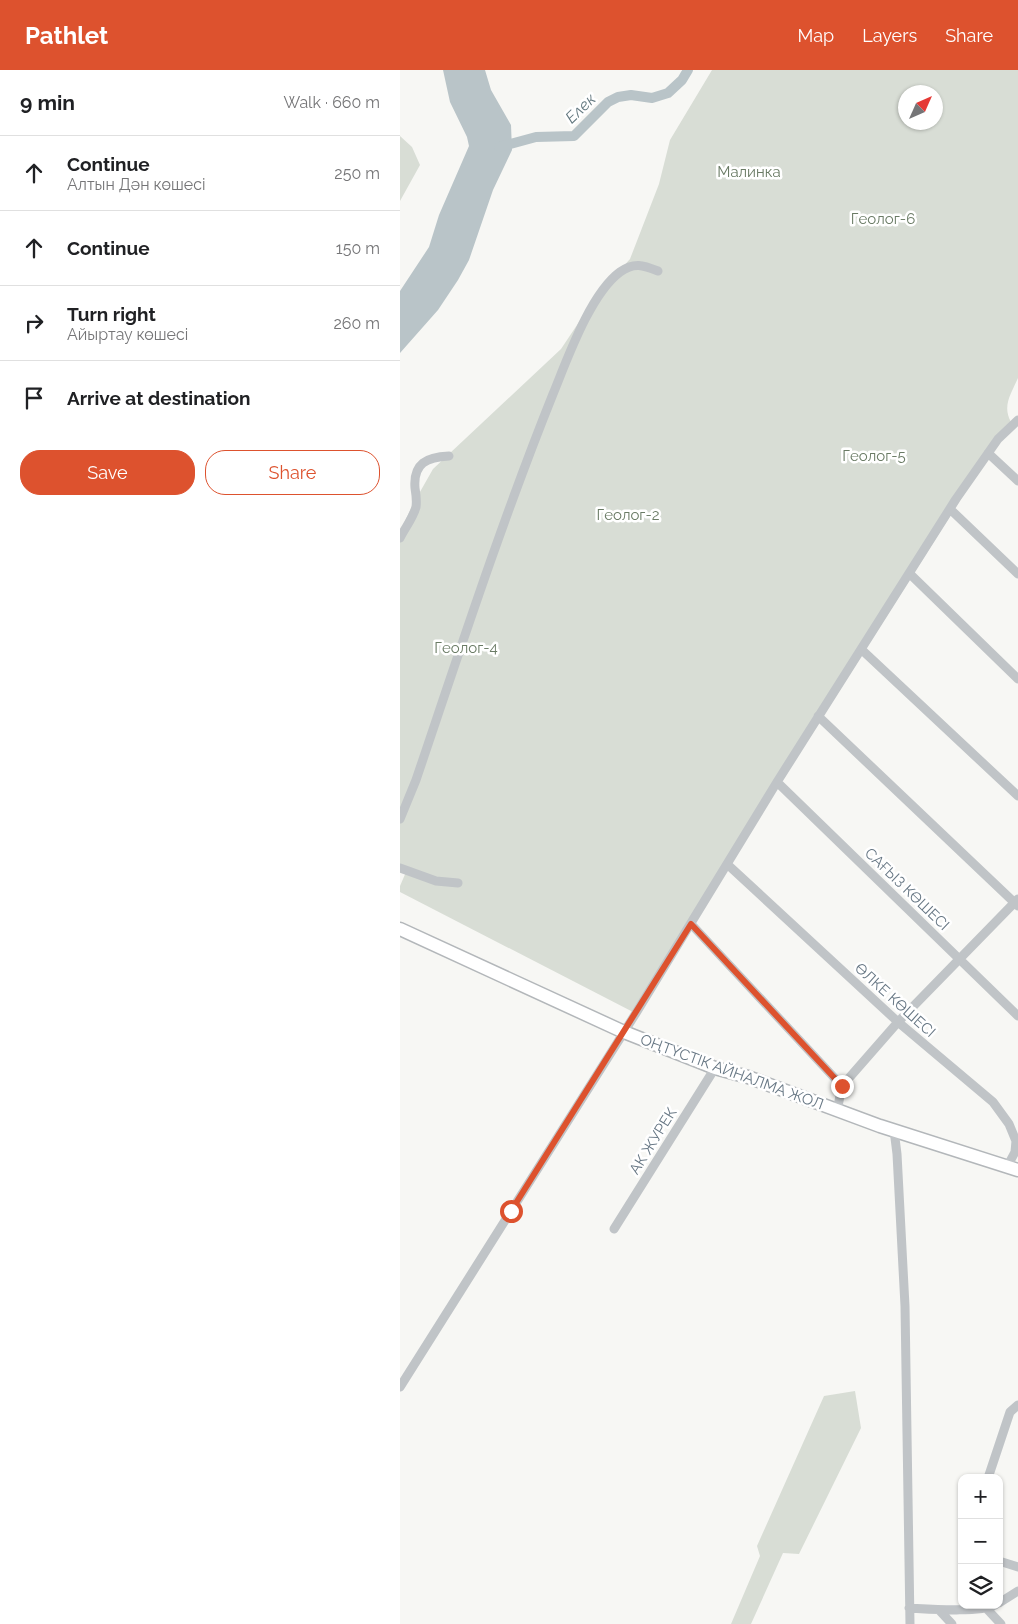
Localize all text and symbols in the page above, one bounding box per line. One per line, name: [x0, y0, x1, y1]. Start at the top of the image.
text: Pathlet: [25, 21, 108, 50]
text: Map: [798, 25, 834, 46]
text: Layers: [862, 25, 917, 46]
text: Share: [945, 25, 993, 46]
north arrow: [898, 85, 943, 130]
water label: Елек: [561, 89, 599, 127]
text: 9 min: [20, 90, 75, 115]
text: Walk · 660 m: [284, 93, 380, 112]
text: Continue: [67, 153, 150, 175]
icon: ahead: [20, 159, 48, 187]
park label: Малинка: [717, 163, 781, 181]
text: 250 m: [334, 164, 380, 183]
text: Алтын Дән көшесі: [67, 175, 205, 194]
park label: Геолог-6: [851, 210, 915, 228]
icon: ahead: [20, 234, 48, 262]
text: Continue: [67, 237, 150, 259]
text: 150 m: [336, 239, 380, 258]
text: Turn right: [67, 303, 156, 325]
icon: right: [20, 309, 48, 337]
text: 260 m: [333, 314, 380, 333]
text: Айыртау көшесі: [67, 325, 188, 344]
icon: arrive: [20, 384, 48, 412]
text: Arrive at destination: [67, 387, 251, 409]
park label: Геолог-5: [842, 447, 906, 465]
button: Save: [20, 450, 195, 495]
button: Share: [205, 450, 380, 495]
park label: Геолог-2: [596, 506, 660, 524]
park label: Геолог-4: [434, 639, 498, 657]
street label: САҒЫЗ КӨШЕСІ: [861, 844, 953, 934]
street label: ӨЛКЕ КӨШЕСІ: [851, 959, 939, 1041]
street label: ОҢТҮСТІК АЙНАЛМА ЖОЛ: [638, 1030, 826, 1114]
route end: [831, 1075, 854, 1098]
street label: АК ЖУРЕК: [625, 1104, 681, 1178]
route start: [500, 1200, 523, 1223]
map controls: [958, 1474, 1003, 1609]
button: +: [958, 1474, 1003, 1519]
button: −: [958, 1519, 1003, 1564]
button: layers: [958, 1564, 1003, 1609]

